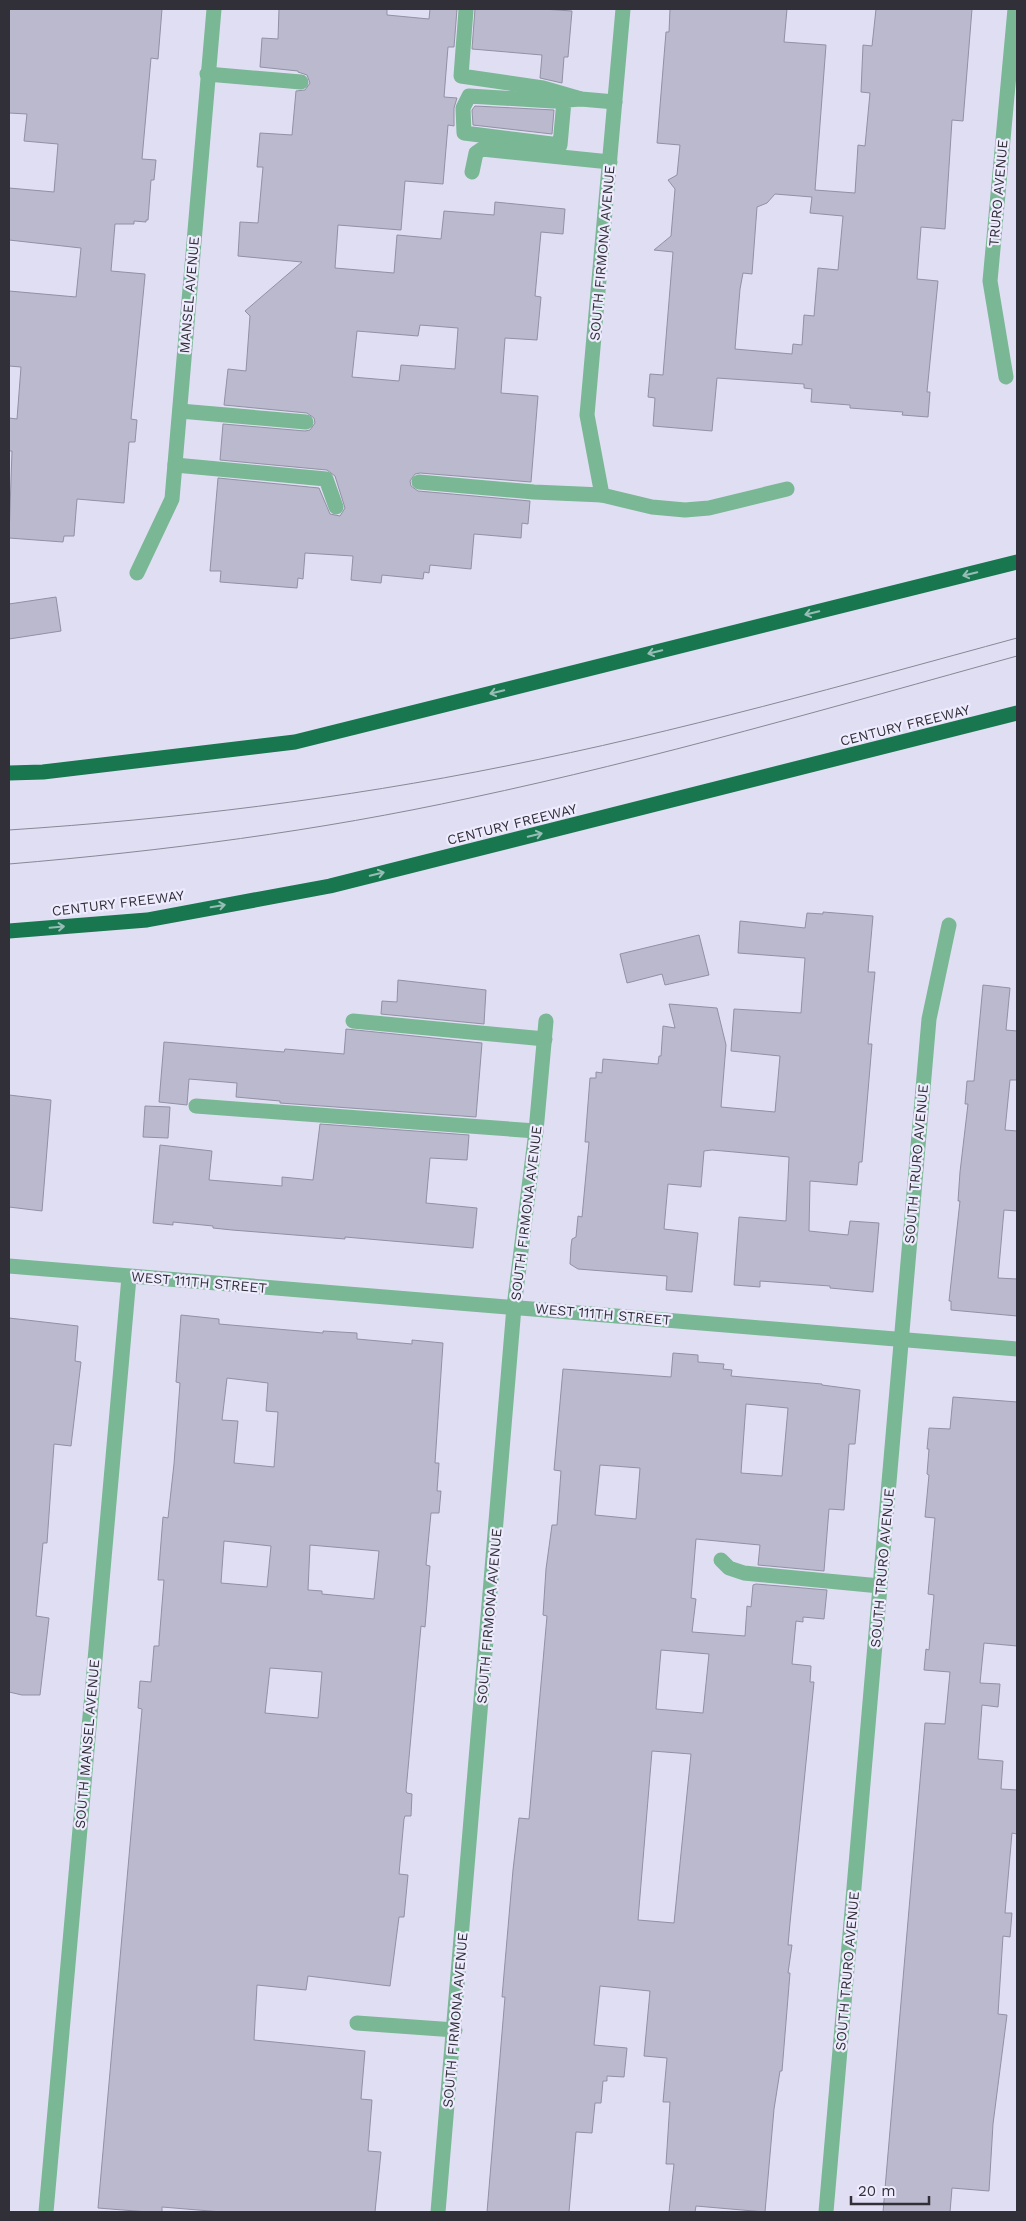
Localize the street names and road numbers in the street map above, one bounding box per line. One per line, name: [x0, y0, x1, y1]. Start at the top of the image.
street label: TRURO AVENUE: [985, 139, 1011, 247]
street label: SOUTH FIRMONA AVENUE: [586, 165, 618, 341]
street label: MANSEL AVENUE: [176, 236, 202, 354]
street label: CENTURY FREEWAY: [838, 701, 972, 749]
street label: CENTURY FREEWAY: [445, 800, 579, 848]
street label: CENTURY FREEWAY: [51, 887, 185, 919]
street label: SOUTH TRURO AVENUE: [901, 1084, 931, 1244]
street label: SOUTH FIRMONA AVENUE: [507, 1125, 545, 1301]
street label: WEST 111TH STREET: [131, 1268, 268, 1296]
street label: WEST 111TH STREET: [535, 1300, 672, 1328]
street label: SOUTH TRURO AVENUE: [867, 1488, 897, 1648]
street label: SOUTH FIRMONA AVENUE: [473, 1528, 505, 1704]
street label: SOUTH MANSEL AVENUE: [72, 1659, 102, 1829]
street label: SOUTH TRURO AVENUE: [832, 1891, 862, 2051]
street label: SOUTH FIRMONA AVENUE: [439, 1932, 471, 2108]

